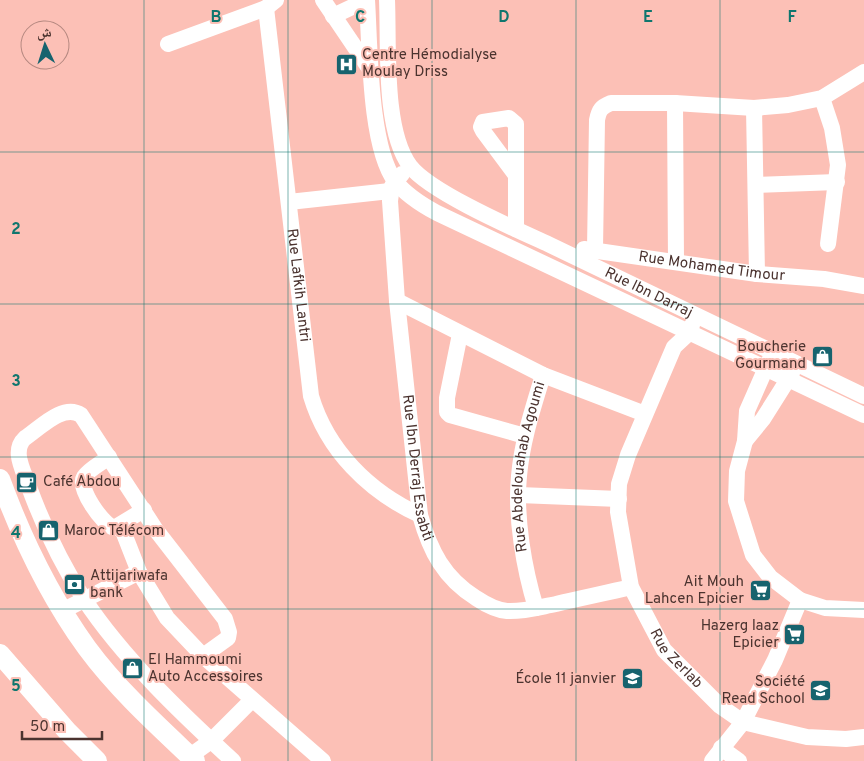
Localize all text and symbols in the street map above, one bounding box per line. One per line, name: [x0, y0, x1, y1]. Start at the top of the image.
text: B: [210, 8, 222, 28]
text: C: [355, 8, 365, 28]
text: D: [498, 8, 510, 28]
text: E: [643, 8, 653, 28]
text: F: [787, 8, 797, 28]
north arrow: [20, 20, 70, 70]
text: ش: [36, 25, 52, 43]
place label: Centre Hémodialyse Moulay Driss: [362, 46, 497, 82]
hospital icon: Centre Hémodialyse Moulay Driss: [334, 52, 358, 76]
text: 2: [11, 220, 21, 240]
street label: Rue Lafkih Lantri: [282, 227, 314, 343]
street label: Rue Mohamed Timour: [637, 247, 786, 286]
street label: Rue Ibn Darraj: [601, 263, 696, 322]
place label: Boucherie Gourmand: [735, 338, 806, 374]
shop icon: Boucherie Gourmand: [810, 344, 834, 368]
text: 3: [11, 372, 21, 392]
street label: Rue Abdelouahab Agoumi: [509, 379, 550, 554]
street label: Rue Ibn Derraj Essabti: [398, 394, 437, 544]
cafe icon: Café Abdou: [15, 470, 39, 494]
place label: Café Abdou: [43, 473, 120, 492]
shop icon: Maroc Télécom: [36, 519, 60, 543]
place label: Maroc Télécom: [64, 522, 164, 541]
text: 4: [11, 524, 21, 544]
place label: Attijariwafa bank: [90, 567, 168, 603]
bank icon: Attijariwafa bank: [62, 573, 86, 597]
place label: Ait Mouh Lahcen Epicier: [645, 573, 744, 609]
supermarket icon: Ait Mouh Lahcen Epicier: [748, 579, 772, 603]
place label: Hazerg Iaaz Epicier: [701, 617, 779, 653]
supermarket icon: Hazerg Iaaz Epicier: [783, 623, 807, 647]
street label: Rue ZerIab: [645, 626, 707, 693]
place label: El Hammoumi Auto Accessoires: [148, 651, 263, 687]
shop icon: El Hammoumi Auto Accessoires: [120, 657, 144, 681]
school or university icon: École 11 janvier: [620, 667, 644, 691]
place label: École 11 janvier: [515, 669, 616, 689]
place label: Société Read School: [722, 673, 805, 709]
text: 5: [11, 677, 21, 697]
school or university icon: Société Read School: [809, 679, 833, 703]
scale bar: [22, 708, 102, 740]
text: 50 m: [30, 718, 65, 737]

